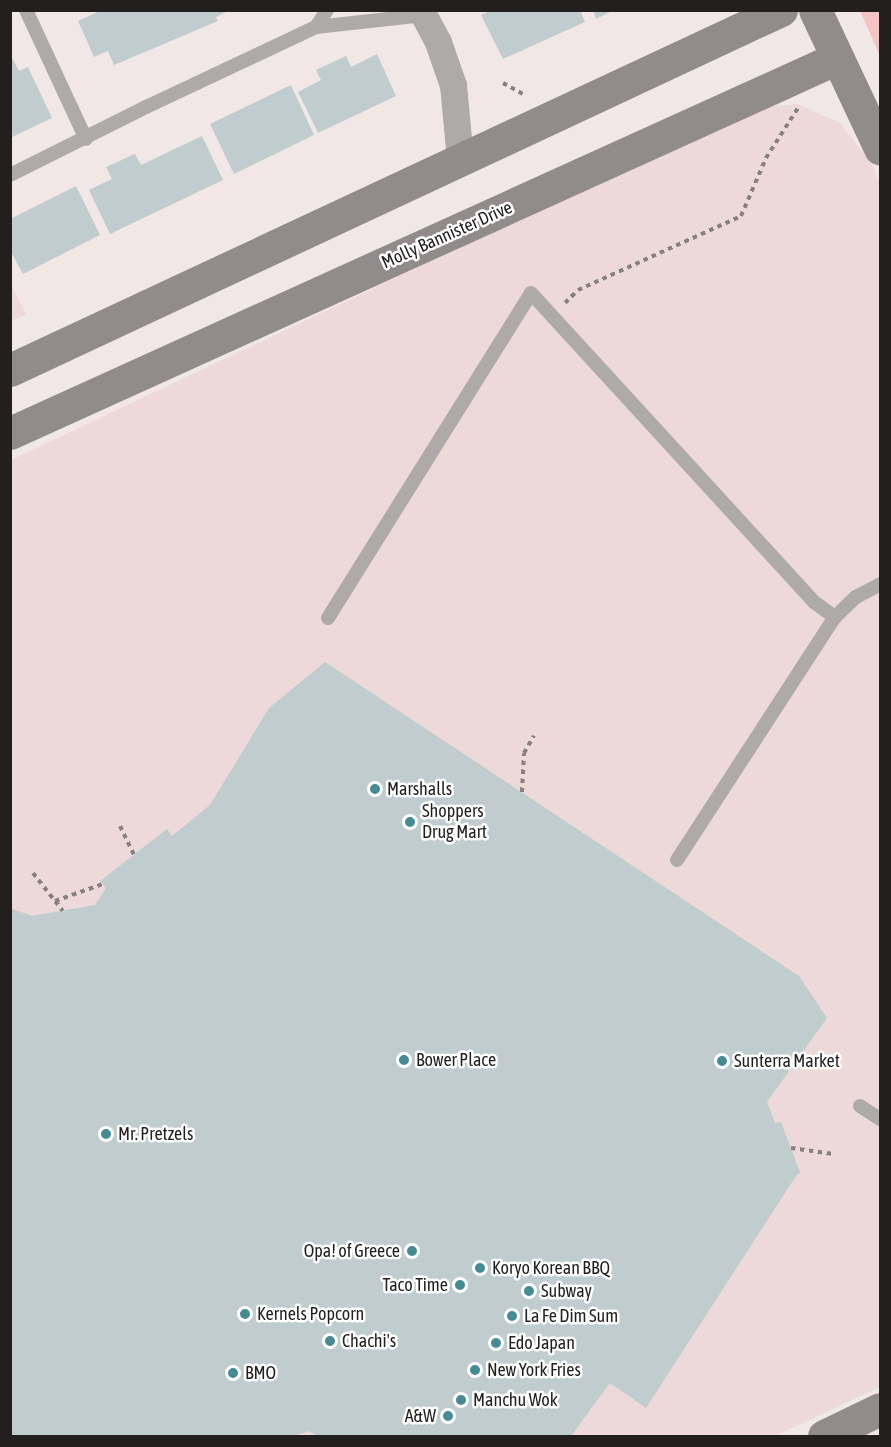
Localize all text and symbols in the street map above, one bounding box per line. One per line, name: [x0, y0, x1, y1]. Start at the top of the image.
street label: Molly Bannister Drive: [378, 197, 516, 273]
place label: Marshalls: [387, 778, 452, 800]
marker: Marshalls: [368, 782, 382, 796]
place label: Shoppers Drug Mart: [422, 801, 487, 844]
marker: Shoppers Drug Mart: [403, 815, 417, 829]
place label: Bower Place: [416, 1049, 496, 1071]
place label: Sunterra Market: [734, 1050, 840, 1072]
marker: Bower Place: [397, 1053, 411, 1067]
marker: Sunterra Market: [715, 1054, 729, 1068]
place label: Mr. Pretzels: [118, 1123, 193, 1145]
marker: Mr. Pretzels: [99, 1127, 113, 1141]
place label: Opa! of Greece: [304, 1240, 400, 1262]
marker: Opa! of Greece: [405, 1244, 419, 1258]
place label: Koryo Korean BBQ: [492, 1257, 610, 1279]
marker: Koryo Korean BBQ: [473, 1261, 487, 1275]
place label: Taco Time: [383, 1274, 448, 1296]
marker: Taco Time: [453, 1278, 467, 1292]
place label: Subway: [541, 1280, 592, 1302]
marker: Subway: [522, 1284, 536, 1298]
place label: Kernels Popcorn: [257, 1303, 364, 1325]
place label: La Fe Dim Sum: [524, 1305, 618, 1327]
marker: Kernels Popcorn: [238, 1307, 252, 1321]
marker: La Fe Dim Sum: [505, 1309, 519, 1323]
place label: Chachi's: [342, 1330, 396, 1352]
place label: Edo Japan: [508, 1332, 575, 1354]
marker: Chachi's: [323, 1334, 337, 1348]
marker: Edo Japan: [489, 1336, 503, 1350]
place label: New York Fries: [487, 1359, 581, 1381]
place label: BMO: [245, 1362, 276, 1384]
marker: New York Fries: [468, 1363, 482, 1377]
marker: BMO: [226, 1366, 240, 1380]
place label: Manchu Wok: [473, 1389, 558, 1411]
marker: Manchu Wok: [454, 1393, 468, 1407]
place label: A&W: [405, 1405, 436, 1427]
marker: A&W: [441, 1409, 455, 1423]

